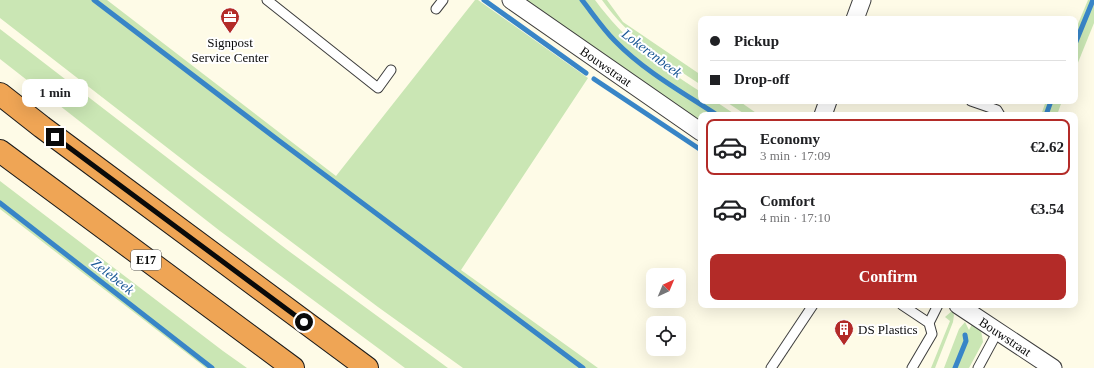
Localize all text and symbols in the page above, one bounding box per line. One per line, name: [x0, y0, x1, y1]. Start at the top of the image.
office icon: Signpost Service Center: [219, 6, 241, 34]
water label: Lokerenbeek: [618, 25, 685, 81]
text: Pickup: [734, 33, 779, 49]
place label: Signpost Service Center: [192, 35, 269, 65]
street label: Bouwstraat: [577, 44, 635, 90]
text: Drop-off: [734, 71, 790, 87]
callout: 1 min: [22, 79, 88, 107]
text: 1 min: [39, 85, 71, 100]
route end: [46, 128, 64, 146]
icon: car: [712, 129, 748, 165]
text: Economy: [760, 131, 820, 147]
text: €2.62: [1030, 139, 1064, 155]
text: 3 min · 17:09: [760, 148, 830, 163]
icon: car: [712, 191, 748, 227]
text: Comfort: [760, 193, 815, 209]
text: €3.54: [1030, 201, 1064, 217]
text: 4 min · 17:10: [760, 210, 830, 225]
road number: E17: [131, 250, 161, 270]
button: Confirm: [710, 254, 1066, 300]
water label: Zelebeek: [88, 255, 138, 298]
north arrow: [646, 268, 686, 308]
map controls: [646, 268, 686, 356]
route start: [295, 313, 313, 331]
street label: Bouwstraat: [976, 314, 1034, 360]
button: locate: [646, 316, 686, 356]
building icon: DS Plastics: [833, 318, 855, 346]
place label: DS Plastics: [858, 322, 918, 337]

